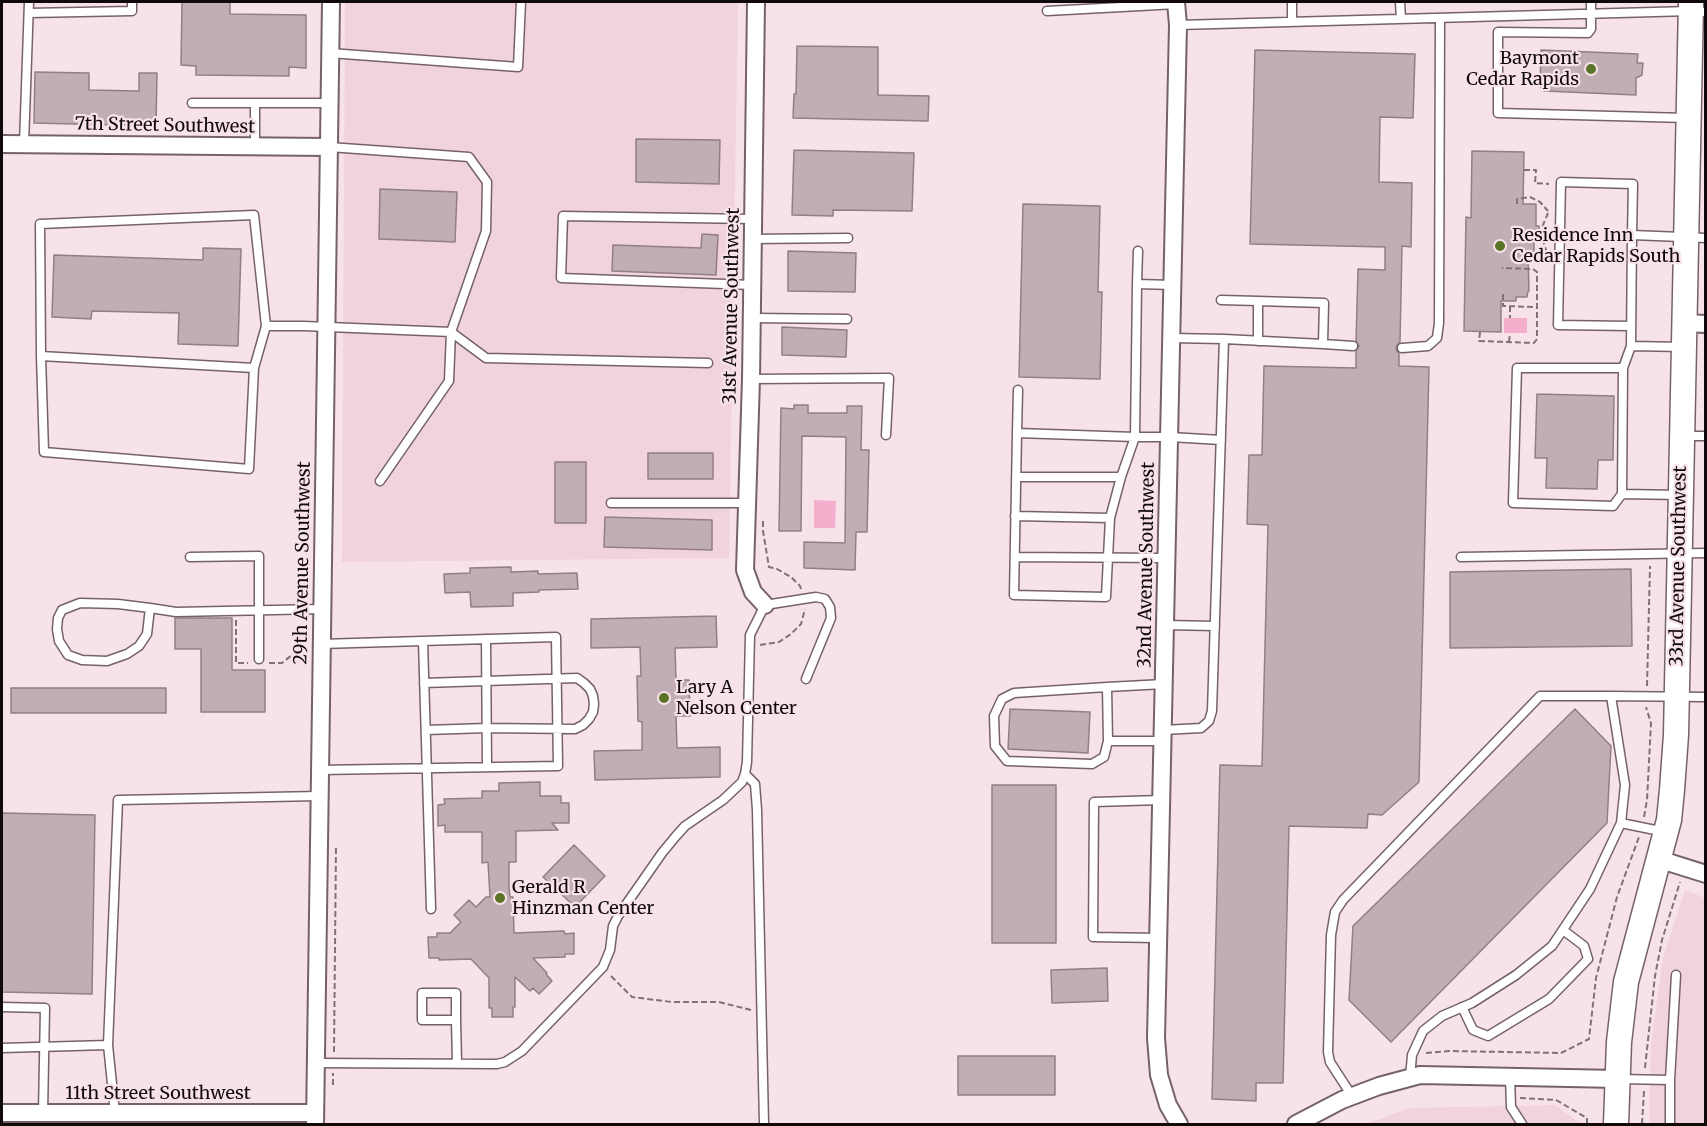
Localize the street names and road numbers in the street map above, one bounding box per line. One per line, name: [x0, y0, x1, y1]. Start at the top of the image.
street label: 7th Street Southwest: [75, 114, 255, 138]
street label: 31st Avenue Southwest: [719, 208, 745, 404]
street label: 29th Avenue Southwest: [290, 461, 316, 665]
street label: 32nd Avenue Southwest: [1134, 462, 1160, 668]
street label: 33rd Avenue Southwest: [1666, 465, 1692, 667]
street label: 11th Street Southwest: [65, 1083, 251, 1105]

